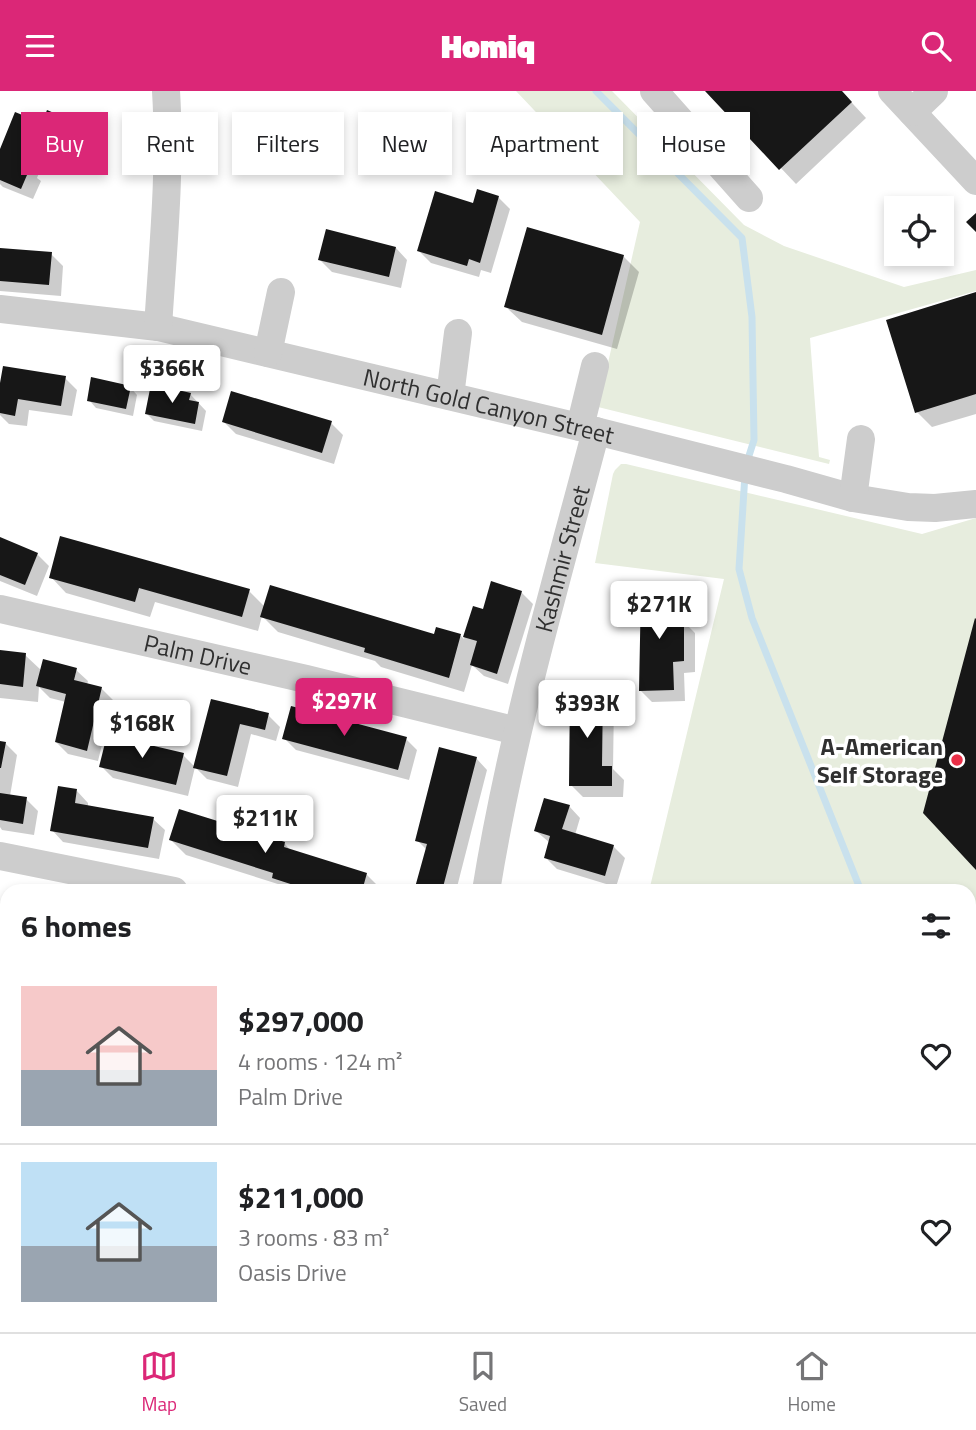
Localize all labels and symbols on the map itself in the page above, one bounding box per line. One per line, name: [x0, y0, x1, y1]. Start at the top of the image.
pin: $366K: [123, 345, 221, 405]
street label: North Gold Canyon Street: [360, 358, 619, 453]
street label: Kashmir Street: [525, 481, 599, 636]
pin: $271K: [610, 581, 708, 641]
street label: Palm Drive: [140, 625, 255, 684]
pin: $297K: [295, 679, 393, 738]
pin: $393K: [538, 681, 636, 740]
pin: $168K: [93, 701, 191, 760]
place label: A-American Self Storage: [817, 728, 943, 792]
marker: A-American Self Storage: [949, 752, 965, 768]
pin: $211K: [216, 795, 314, 855]

